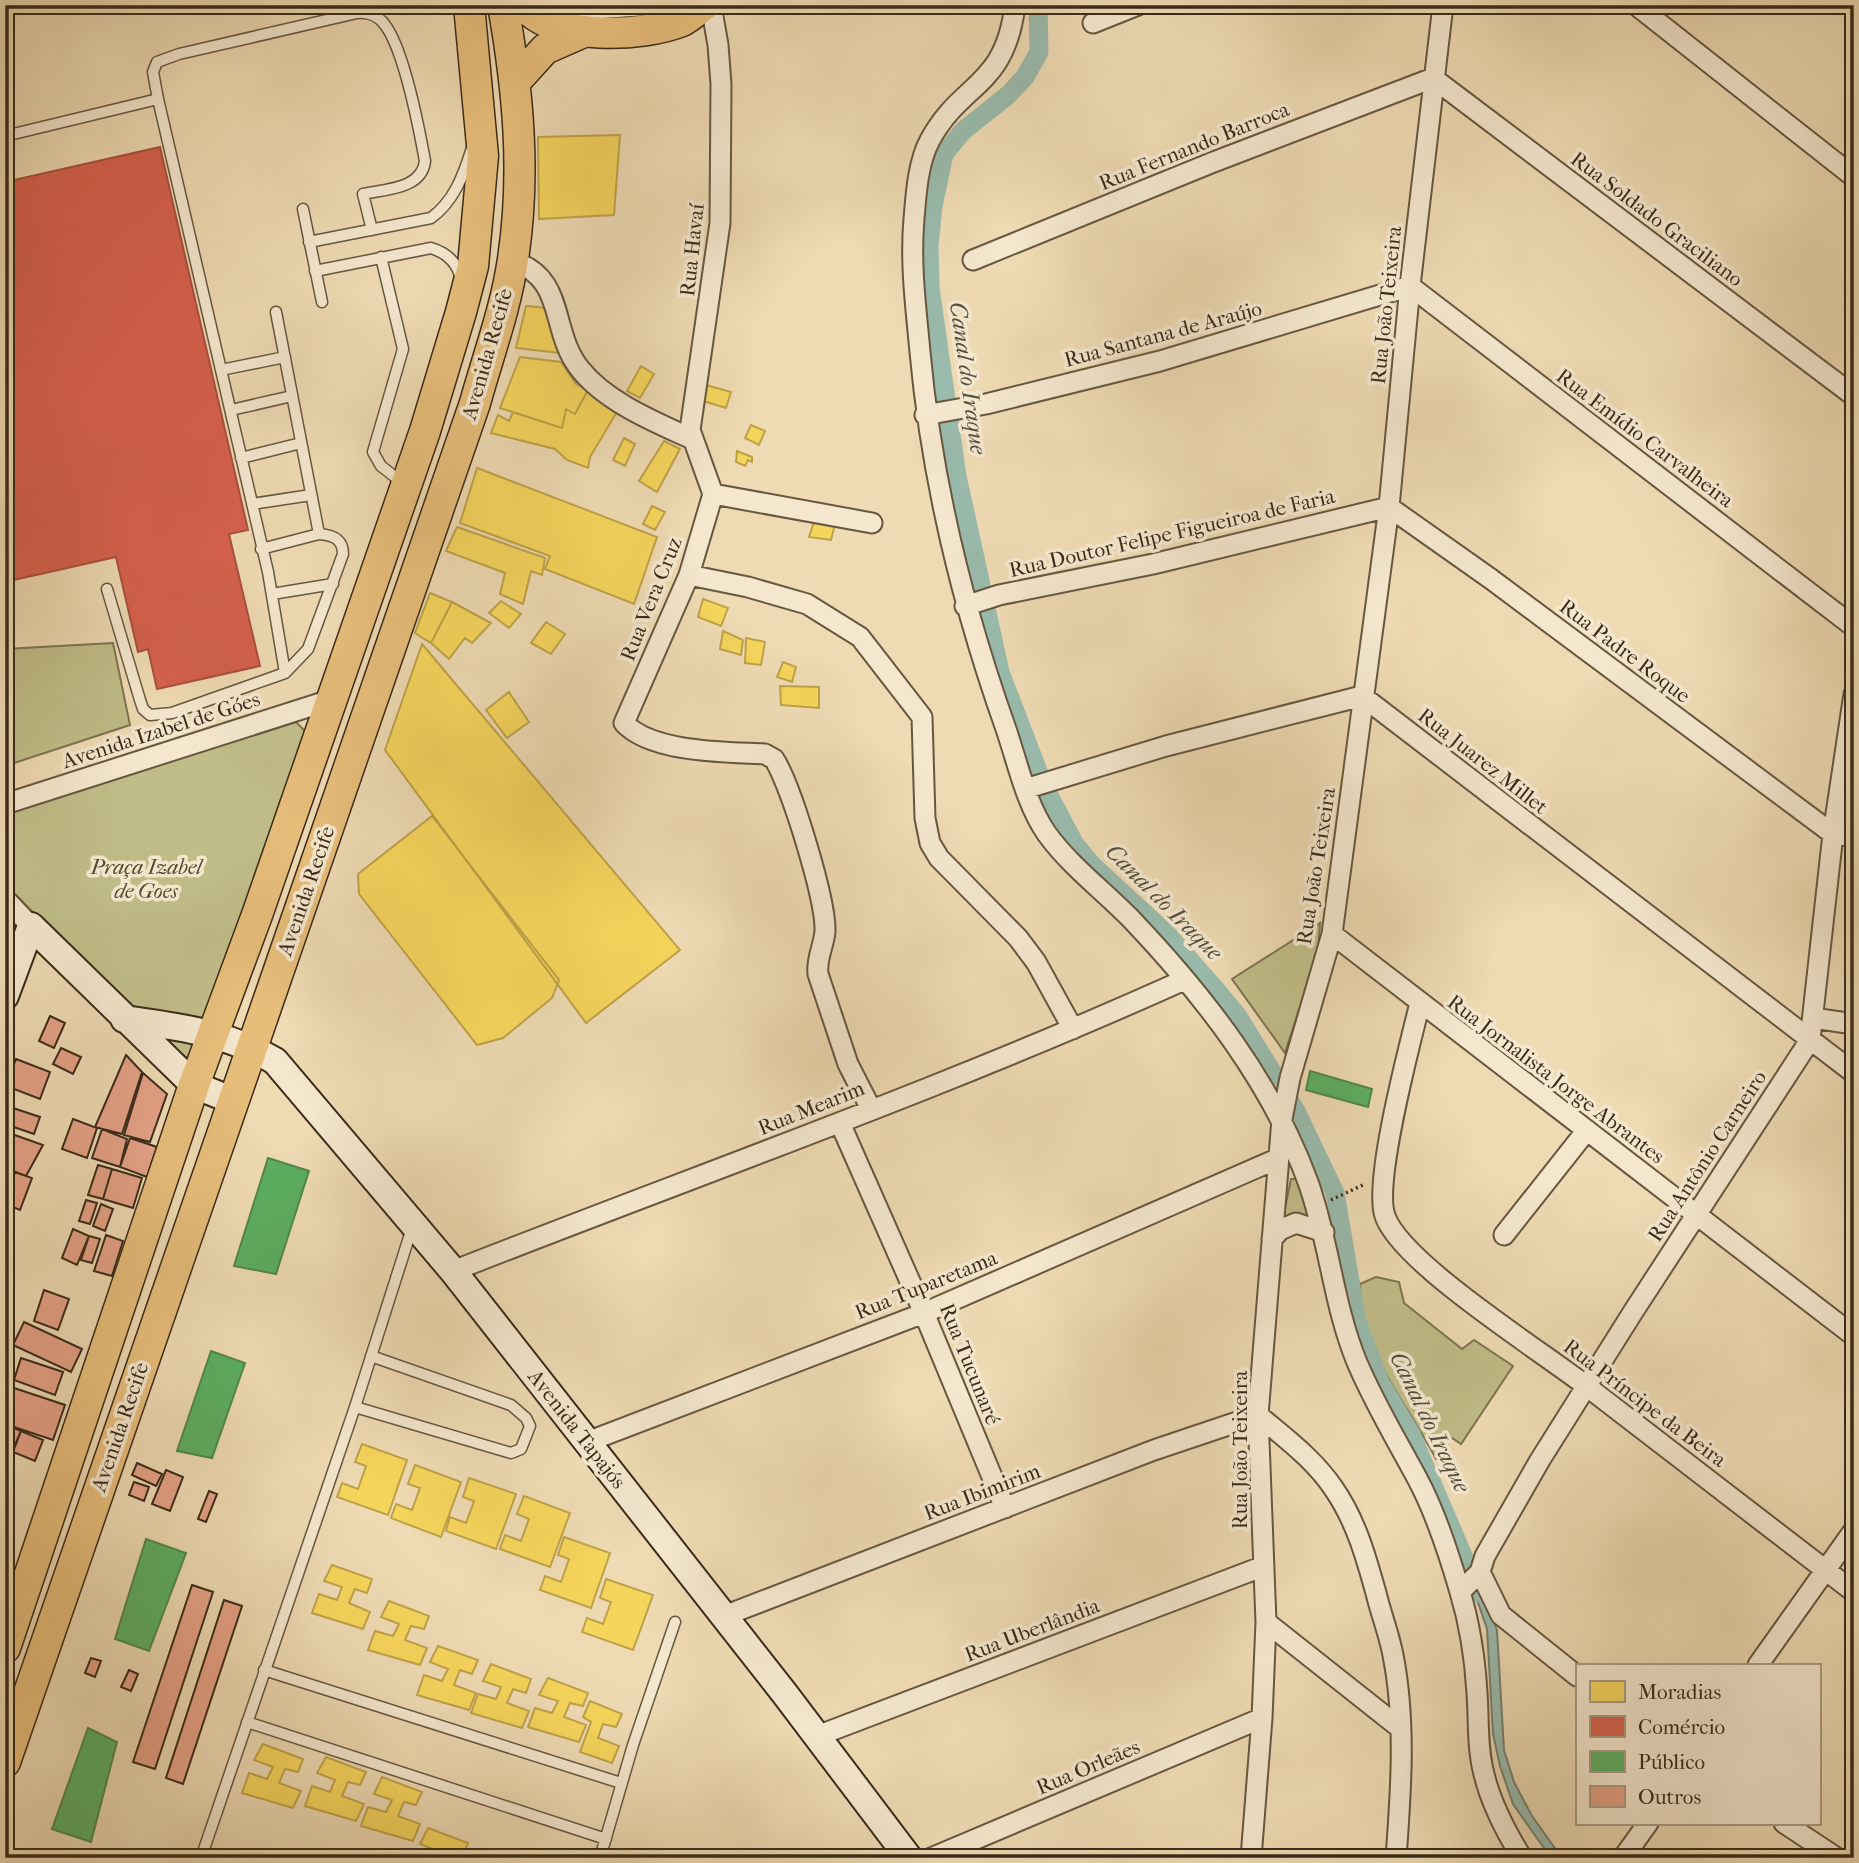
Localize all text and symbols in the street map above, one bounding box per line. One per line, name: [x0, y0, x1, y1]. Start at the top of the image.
street label: Rua Fernando Barroca: [1095, 97, 1293, 195]
street label: Rua Soldado Graciliano: [1566, 146, 1748, 292]
street label: Rua Havaí: [675, 202, 709, 298]
street label: Rua João Teixeira: [1366, 225, 1406, 385]
street label: Avenida Recife: [457, 286, 517, 423]
street label: Rua Santana de Araújo: [1062, 296, 1264, 372]
water label: Canal do Iraque: [944, 300, 992, 457]
street label: Rua Emídio Carvalheira: [1552, 364, 1739, 513]
street label: Rua Doutor Felipe Figueiroa de Faria: [1007, 484, 1337, 582]
street label: Rua Vera Cruz: [615, 534, 687, 664]
street label: Rua Padre Roque: [1555, 594, 1695, 708]
street label: Avenida Izabel de Góes: [58, 687, 263, 774]
street label: Rua Juarez Millet: [1413, 703, 1553, 819]
street label: Rua João Teixeira: [1292, 785, 1340, 946]
street label: Avenida Recife: [272, 823, 339, 960]
water label: Canal do Iraque: [1100, 838, 1228, 966]
park label: Praça Izabel de Goes: [89, 855, 204, 903]
street label: Rua Jornalista Jorge Abrantes: [1443, 990, 1669, 1168]
street label: Rua Antônio Carneiro: [1643, 1066, 1771, 1246]
street label: Rua Mearim: [754, 1076, 868, 1140]
street label: Rua Tuparetama: [851, 1245, 1001, 1324]
street label: Rua Tucunaré: [935, 1300, 1005, 1428]
street label: Rua Príncipe da Beira: [1559, 1334, 1731, 1472]
water label: Canal do Iraque: [1384, 1347, 1476, 1497]
street label: Avenida Recife: [86, 1359, 153, 1496]
street label: Avenida Tapajós: [522, 1364, 631, 1493]
street label: Rua João Teixeira: [1228, 1370, 1252, 1529]
street label: Rua Ibimirim: [921, 1459, 1044, 1525]
street label: Rua Uberlândia: [961, 1593, 1103, 1667]
legend: [1576, 1664, 1820, 1825]
text: Moradias: [1638, 1680, 1721, 1704]
text: Comércio: [1638, 1715, 1725, 1739]
street label: Rua Orleães: [1033, 1734, 1144, 1800]
text: Público: [1638, 1750, 1705, 1774]
text: Outros: [1638, 1785, 1701, 1809]

